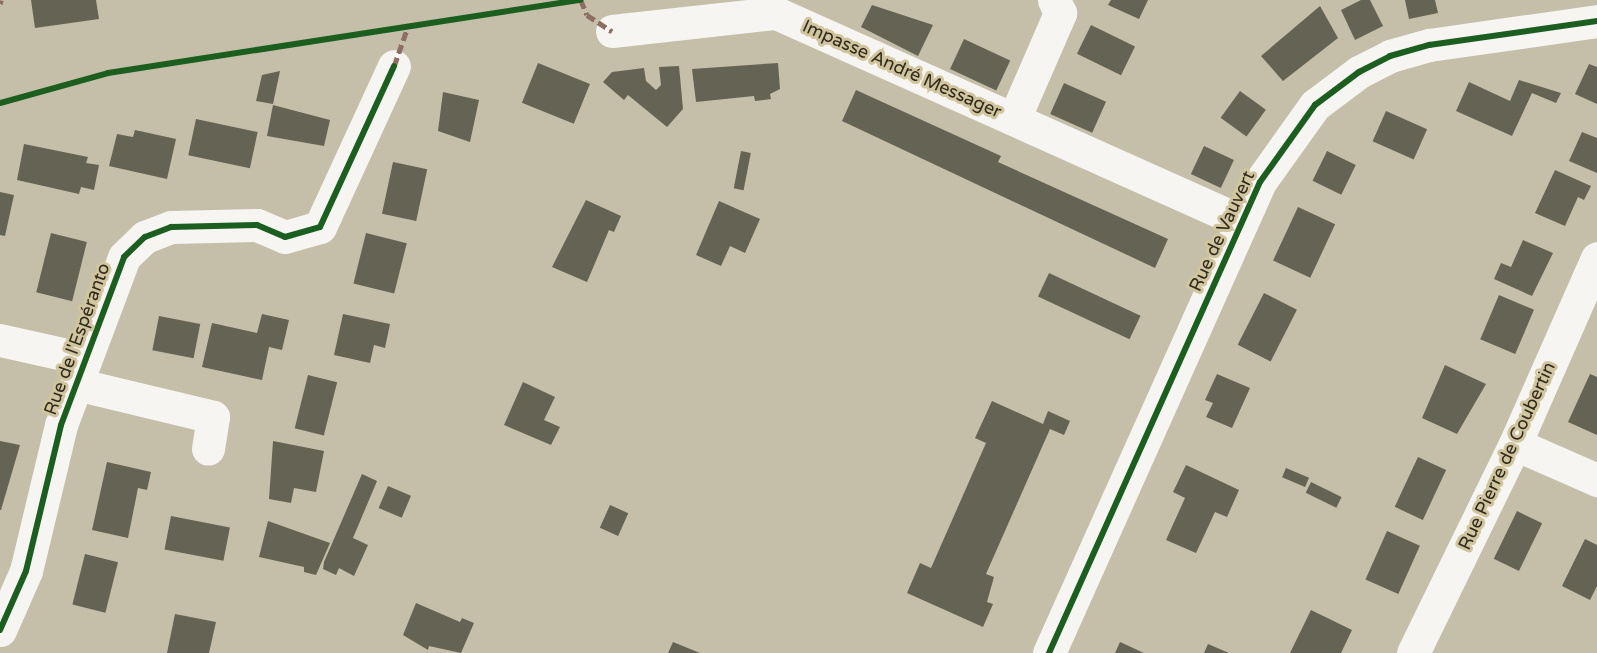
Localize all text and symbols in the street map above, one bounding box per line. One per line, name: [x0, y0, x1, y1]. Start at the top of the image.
street label: Impasse André Messager: [799, 15, 1005, 123]
street label: Rue de Vauvert: [1185, 167, 1259, 295]
street label: Rue de l'Espéranto: [39, 260, 115, 418]
street label: Rue Pierre de Coubertin: [1454, 359, 1560, 553]

